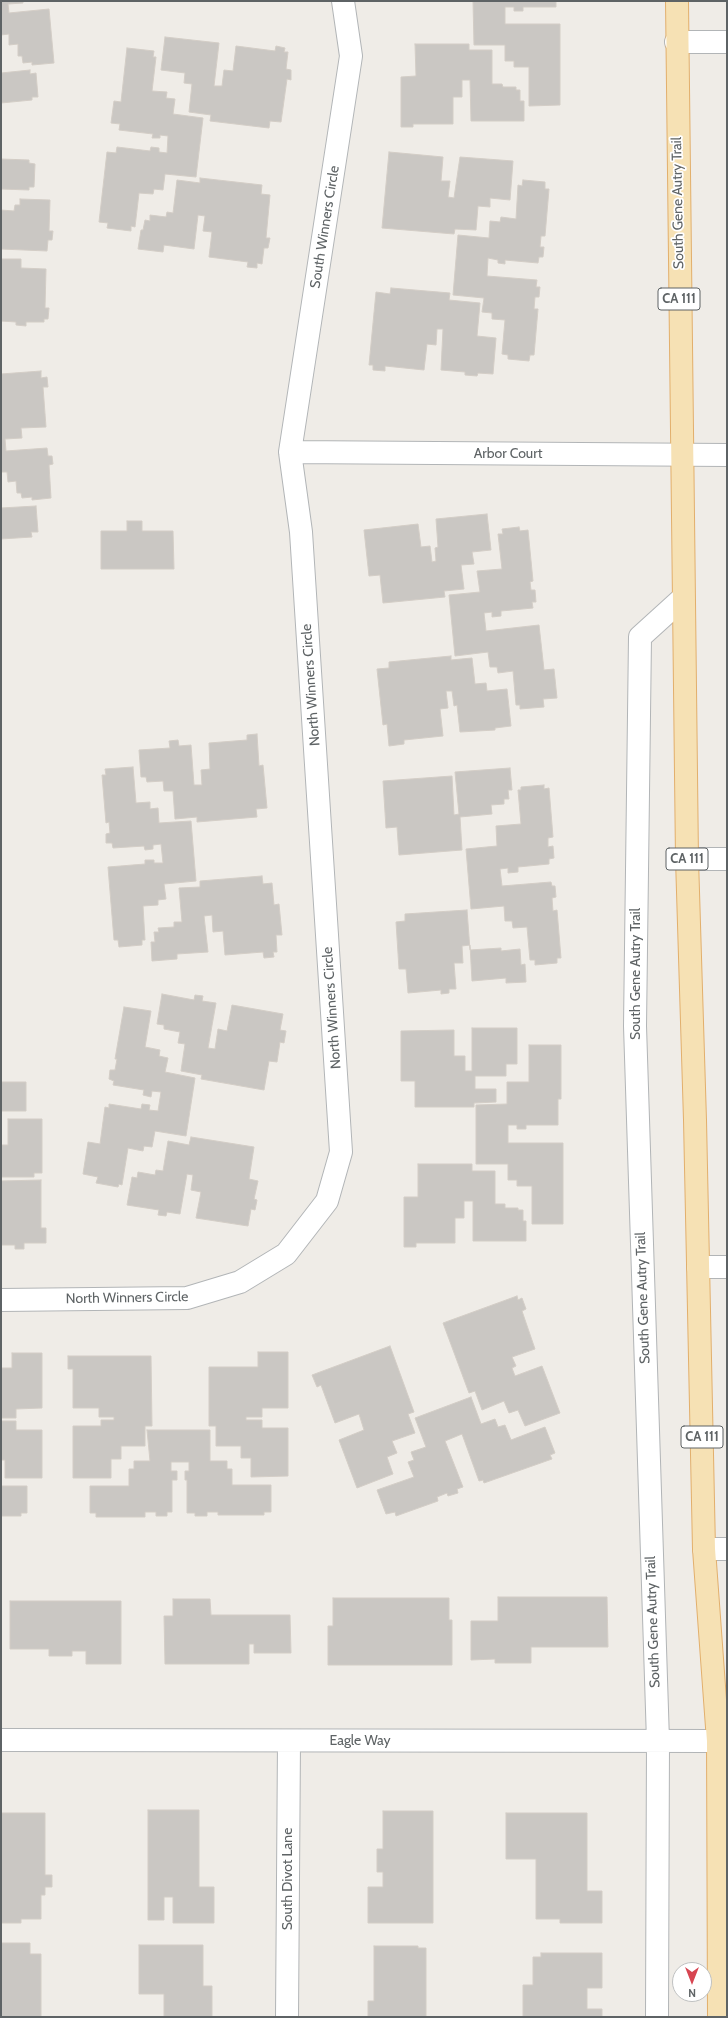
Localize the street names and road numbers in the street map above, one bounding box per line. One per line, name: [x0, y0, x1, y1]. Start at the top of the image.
street label: South Gene Autry Trail: [668, 137, 688, 269]
street label: South Winners Circle: [307, 164, 343, 290]
road number: CA 111: [658, 288, 700, 310]
street label: Arbor Court: [474, 446, 542, 462]
street label: North Winners Circle: [298, 623, 324, 747]
road number: CA 111: [666, 848, 708, 870]
street label: South Gene Autry Trail: [628, 908, 644, 1040]
street label: North Winners Circle: [319, 946, 345, 1070]
street label: South Gene Autry Trail: [632, 1232, 654, 1364]
street label: North Winners Circle: [66, 1289, 188, 1307]
road number: CA 111: [681, 1426, 723, 1448]
street label: South Gene Autry Trail: [642, 1556, 664, 1688]
street label: Eagle Way: [329, 1733, 391, 1749]
street label: South Divot Lane: [280, 1828, 296, 1930]

